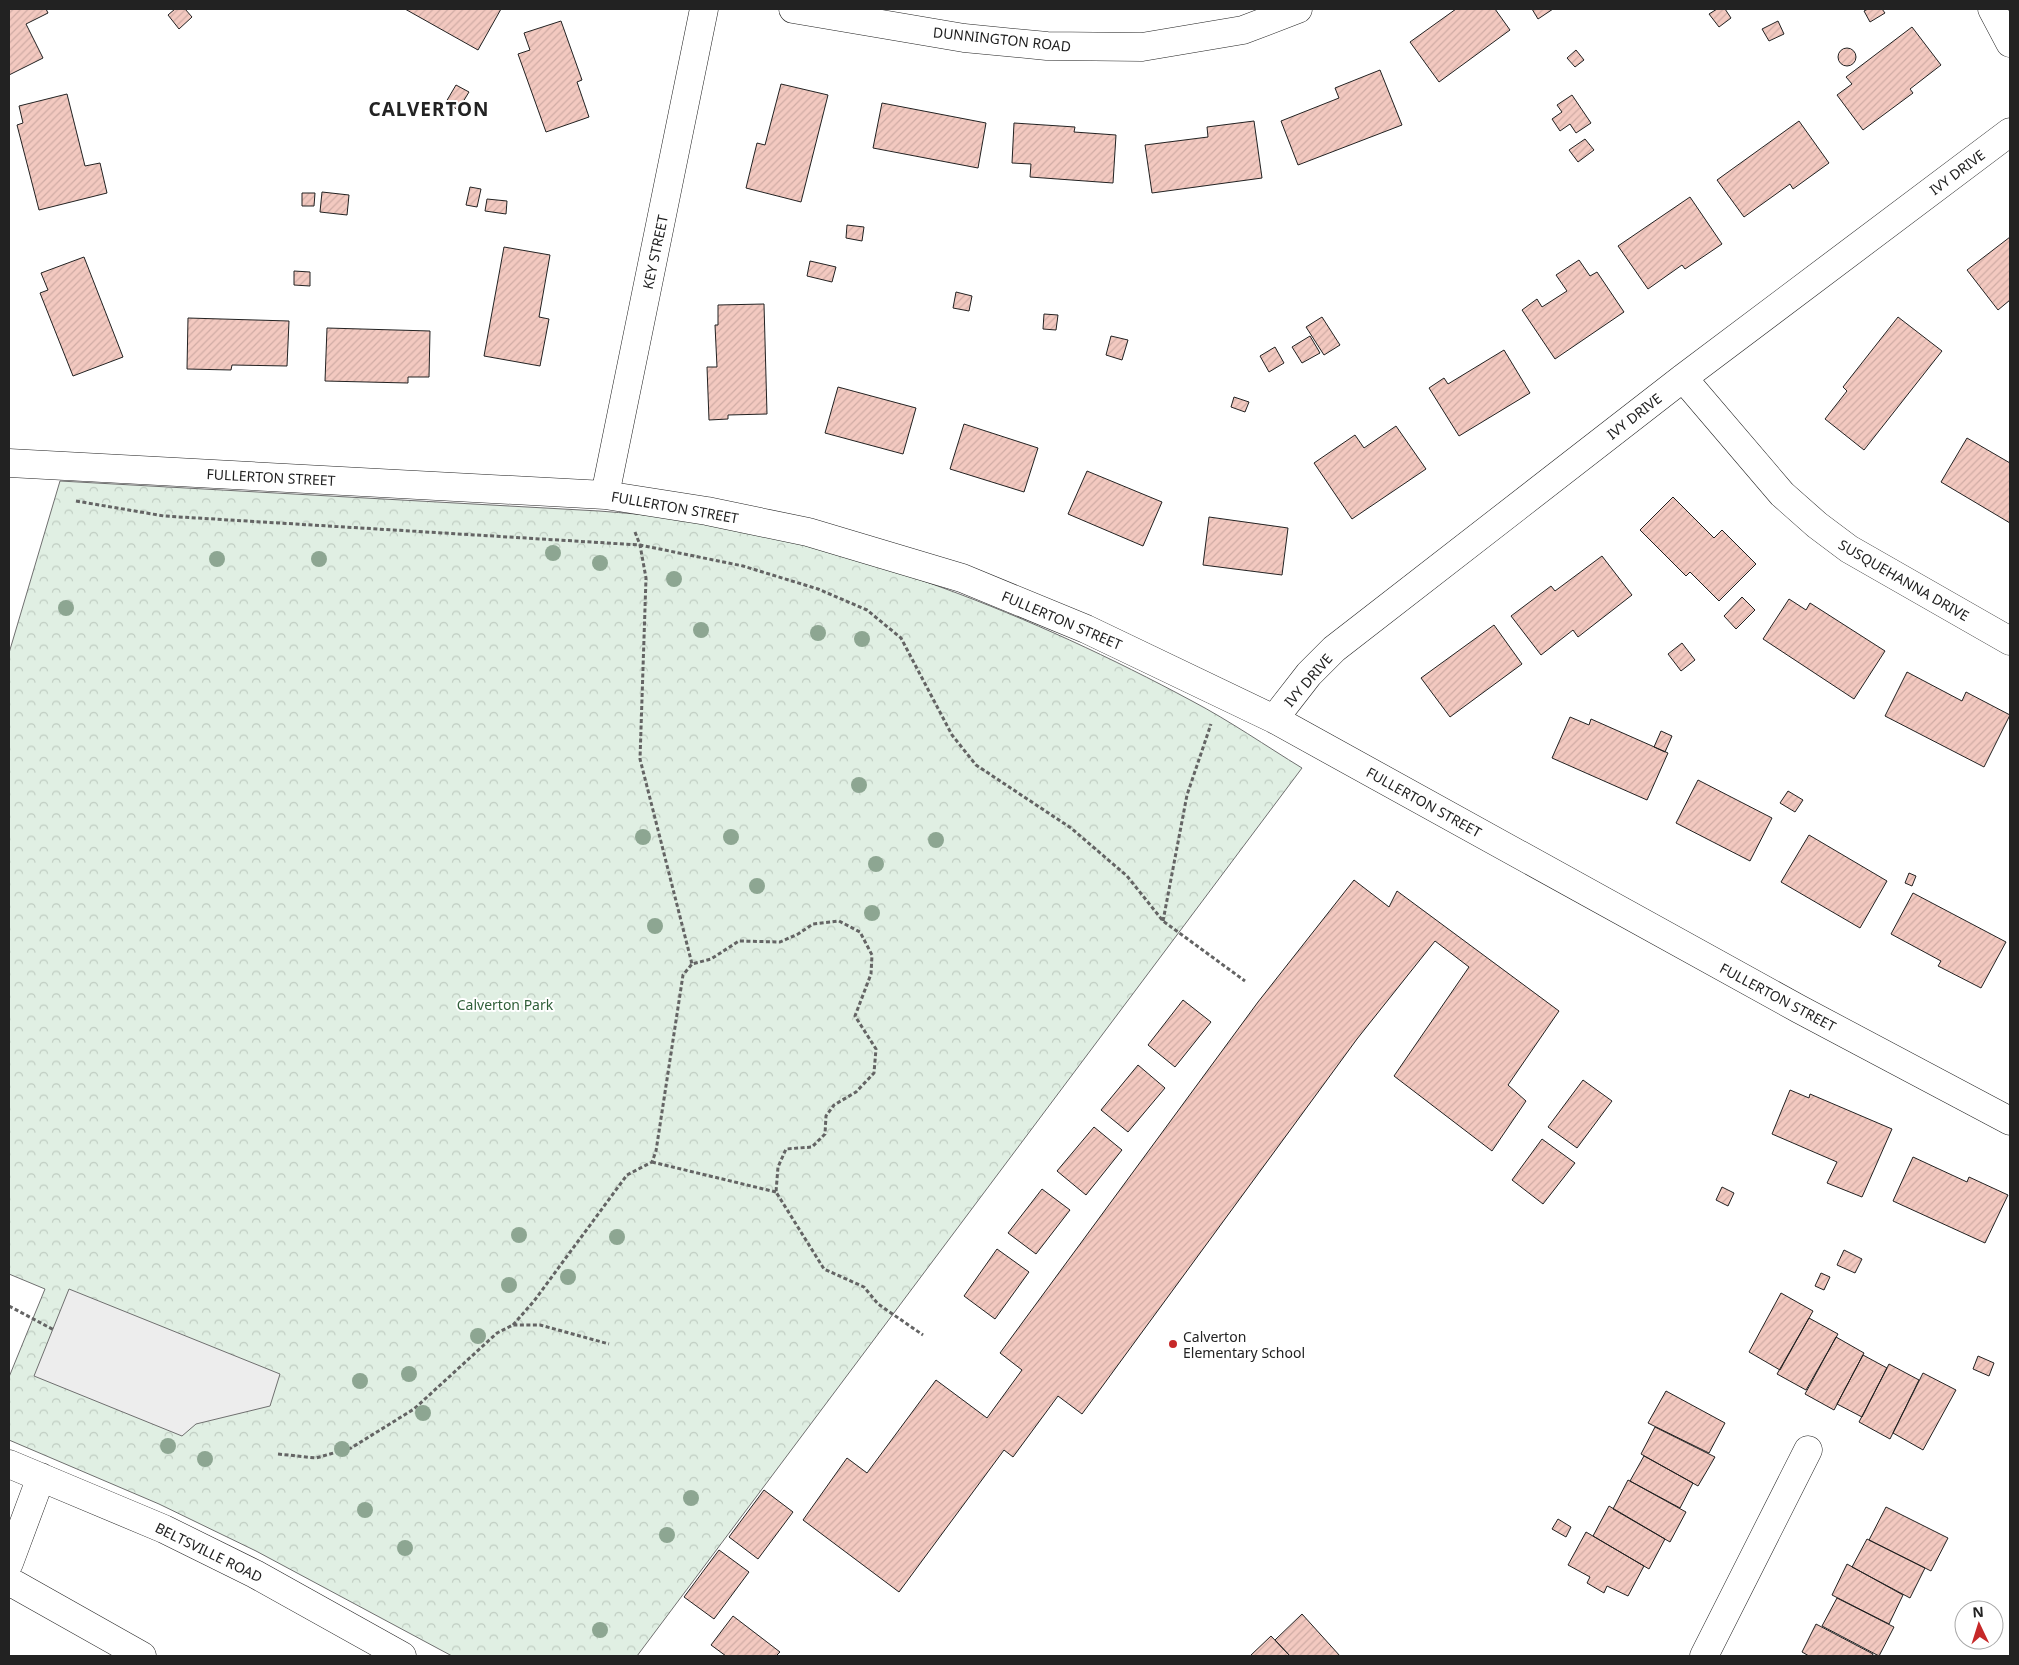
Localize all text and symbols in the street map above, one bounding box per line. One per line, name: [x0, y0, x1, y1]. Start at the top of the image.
street label: DUNNINGTON ROAD: [932, 22, 1072, 56]
district label: CALVERTON: [368, 96, 490, 122]
street label: IVY DRIVE: [1925, 145, 1989, 199]
street label: KEY STREET: [638, 213, 672, 291]
street label: IVY DRIVE: [1603, 389, 1665, 443]
street label: FULLERTON STREET: [206, 464, 336, 490]
street label: FULLERTON STREET: [610, 486, 740, 528]
street label: SUSQUEHANNA DRIVE: [1835, 535, 1973, 625]
street label: FULLERTON STREET: [999, 586, 1125, 654]
street label: IVY DRIVE: [1280, 649, 1336, 711]
street label: FULLERTON STREET: [1363, 762, 1485, 842]
street label: FULLERTON STREET: [1717, 958, 1840, 1036]
park label: Calverton Park: [457, 995, 554, 1014]
place label: Calverton Elementary School: [1183, 1327, 1305, 1362]
marker: Calverton Elementary School: [1167, 1338, 1179, 1350]
street label: BELTSVILLE ROAD: [152, 1518, 266, 1586]
north arrow: [1954, 1600, 2004, 1650]
text: N: [1972, 1602, 1984, 1621]

